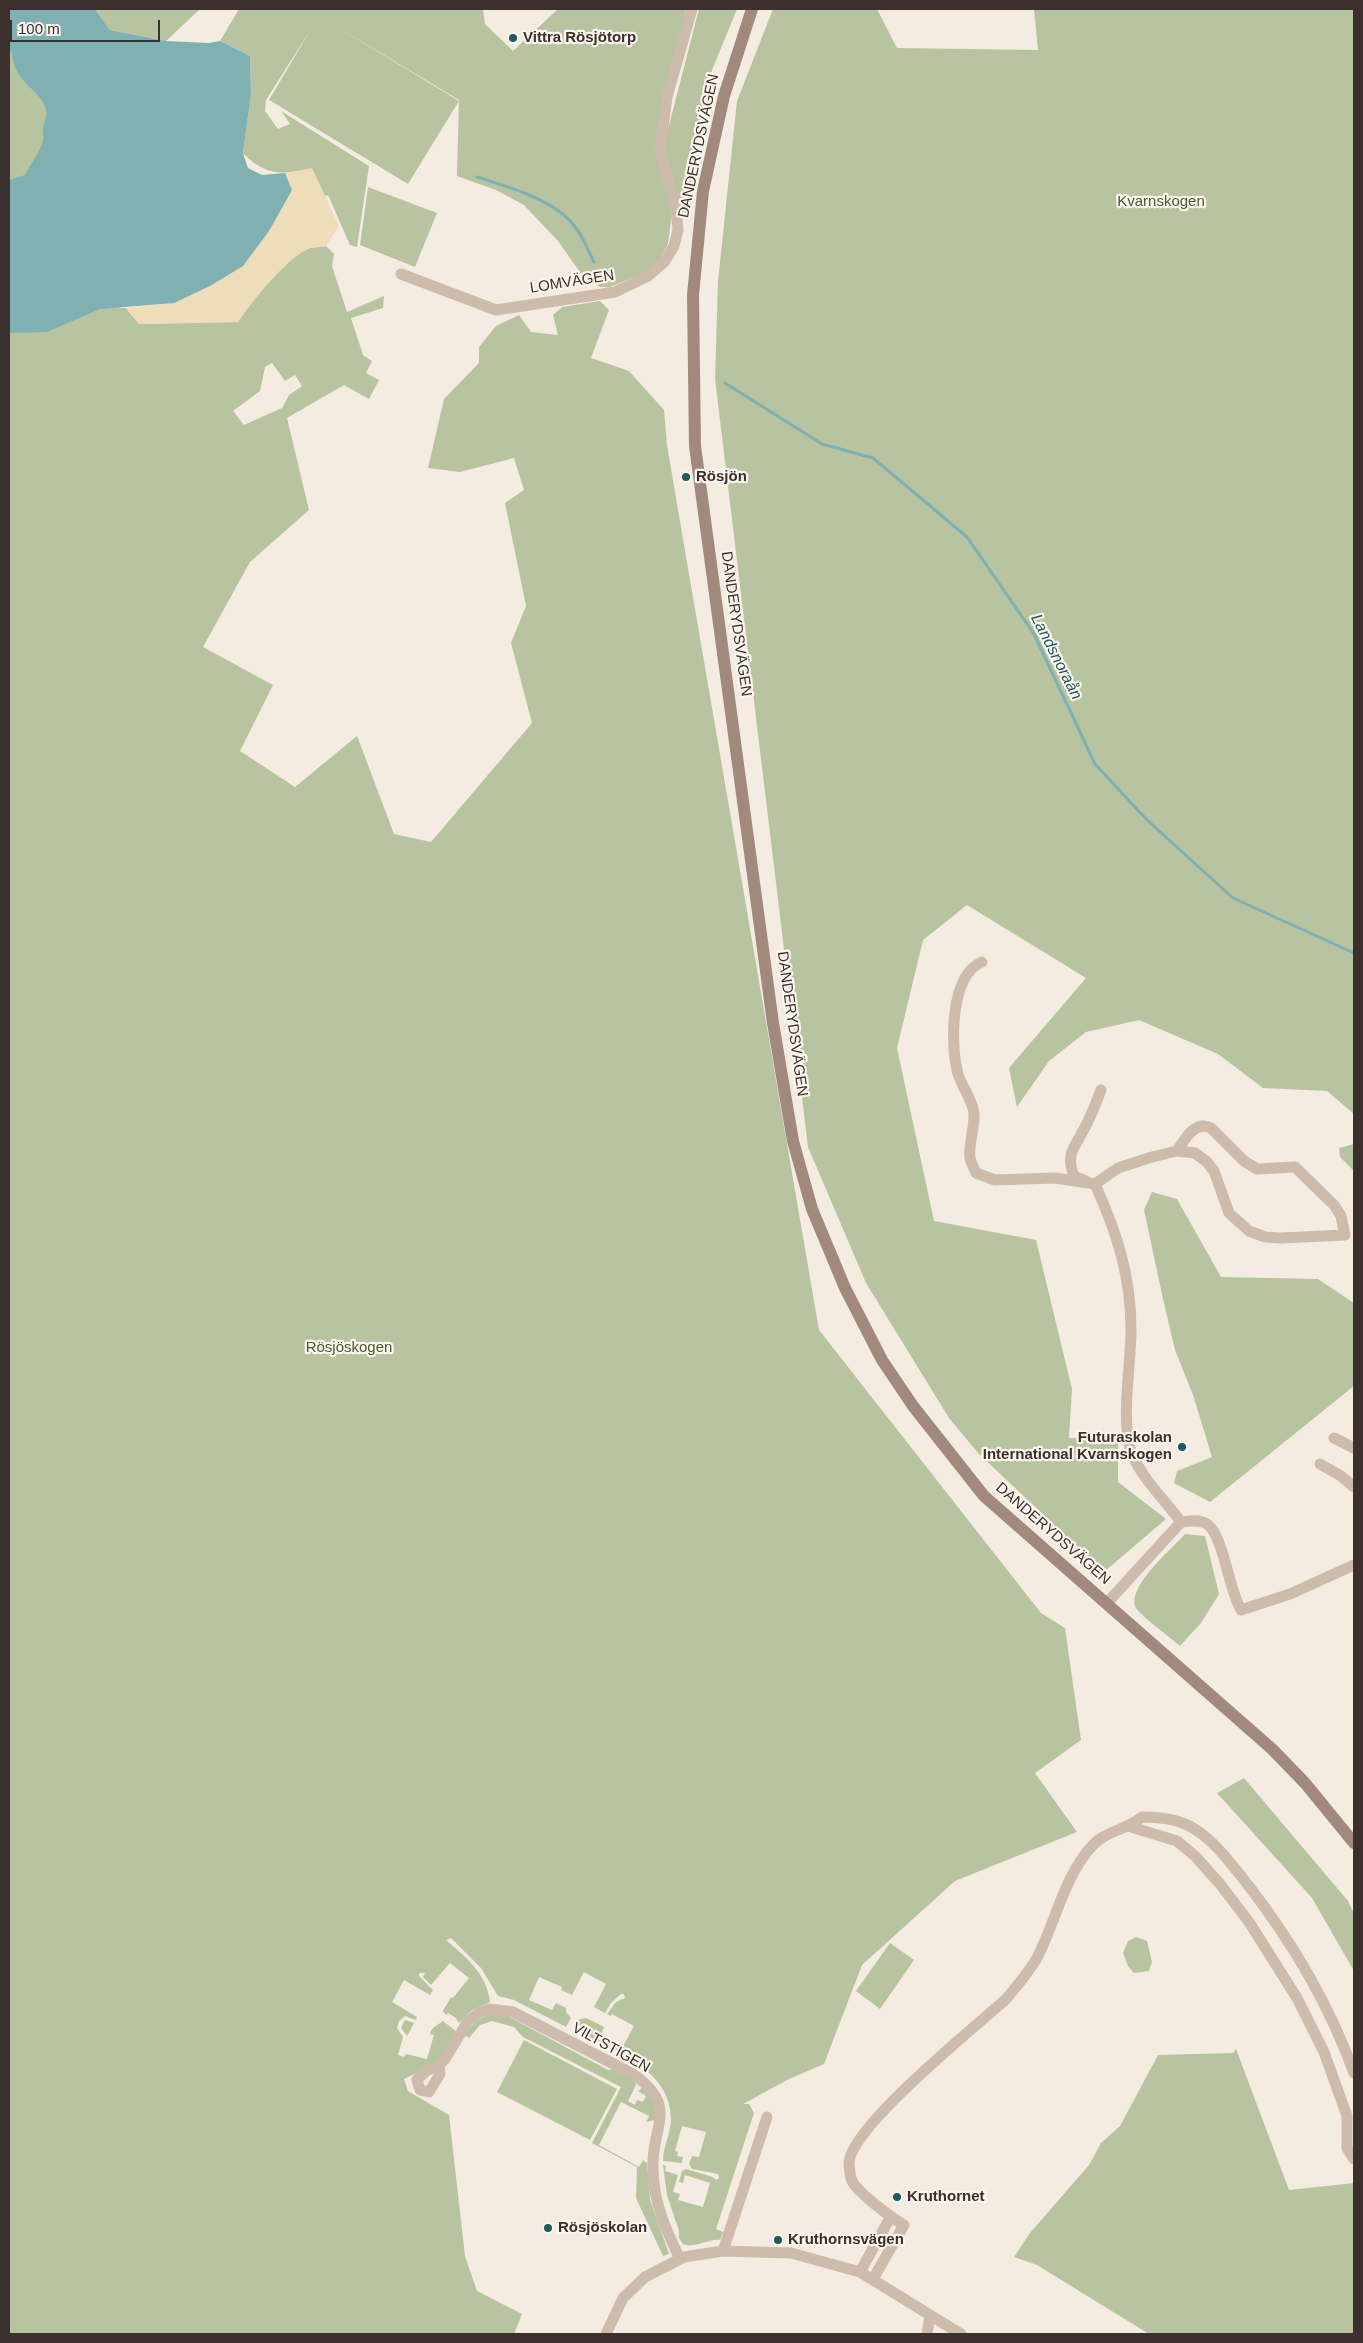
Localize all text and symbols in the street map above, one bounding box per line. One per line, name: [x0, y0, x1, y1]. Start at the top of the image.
scale bar: [12, 10, 162, 42]
text: 100 m: [18, 20, 60, 37]
place label: Vittra Rösjötorp: [523, 29, 636, 47]
marker: Vittra Rösjötorp: [507, 32, 519, 44]
street label: DANDERYDSVÄGEN: [675, 73, 723, 219]
park label: Kvarnskogen: [1117, 193, 1205, 211]
street label: LOMVÄGEN: [529, 266, 615, 298]
place label: Rösjön: [696, 468, 747, 486]
marker: Rösjön: [680, 471, 692, 483]
street label: DANDERYDSVÄGEN: [717, 550, 755, 698]
water label: Landsnoraån: [1026, 611, 1086, 703]
street label: DANDERYDSVÄGEN: [773, 950, 811, 1098]
park label: Rösjöskogen: [306, 1339, 392, 1357]
place label: Futuraskolan International Kvarnskogen: [983, 1429, 1172, 1464]
marker: Futuraskolan International Kvarnskogen: [1176, 1441, 1188, 1453]
street label: DANDERYDSVÄGEN: [992, 1479, 1114, 1589]
street label: VILTSTIGEN: [569, 2019, 653, 2077]
place label: Kruthornet: [907, 2188, 984, 2206]
marker: Kruthornet: [891, 2191, 903, 2203]
place label: Rösjöskolan: [558, 2219, 647, 2237]
marker: Rösjöskolan: [542, 2222, 554, 2234]
place label: Kruthornsvägen: [788, 2231, 904, 2249]
marker: Kruthornsvägen: [772, 2234, 784, 2246]

